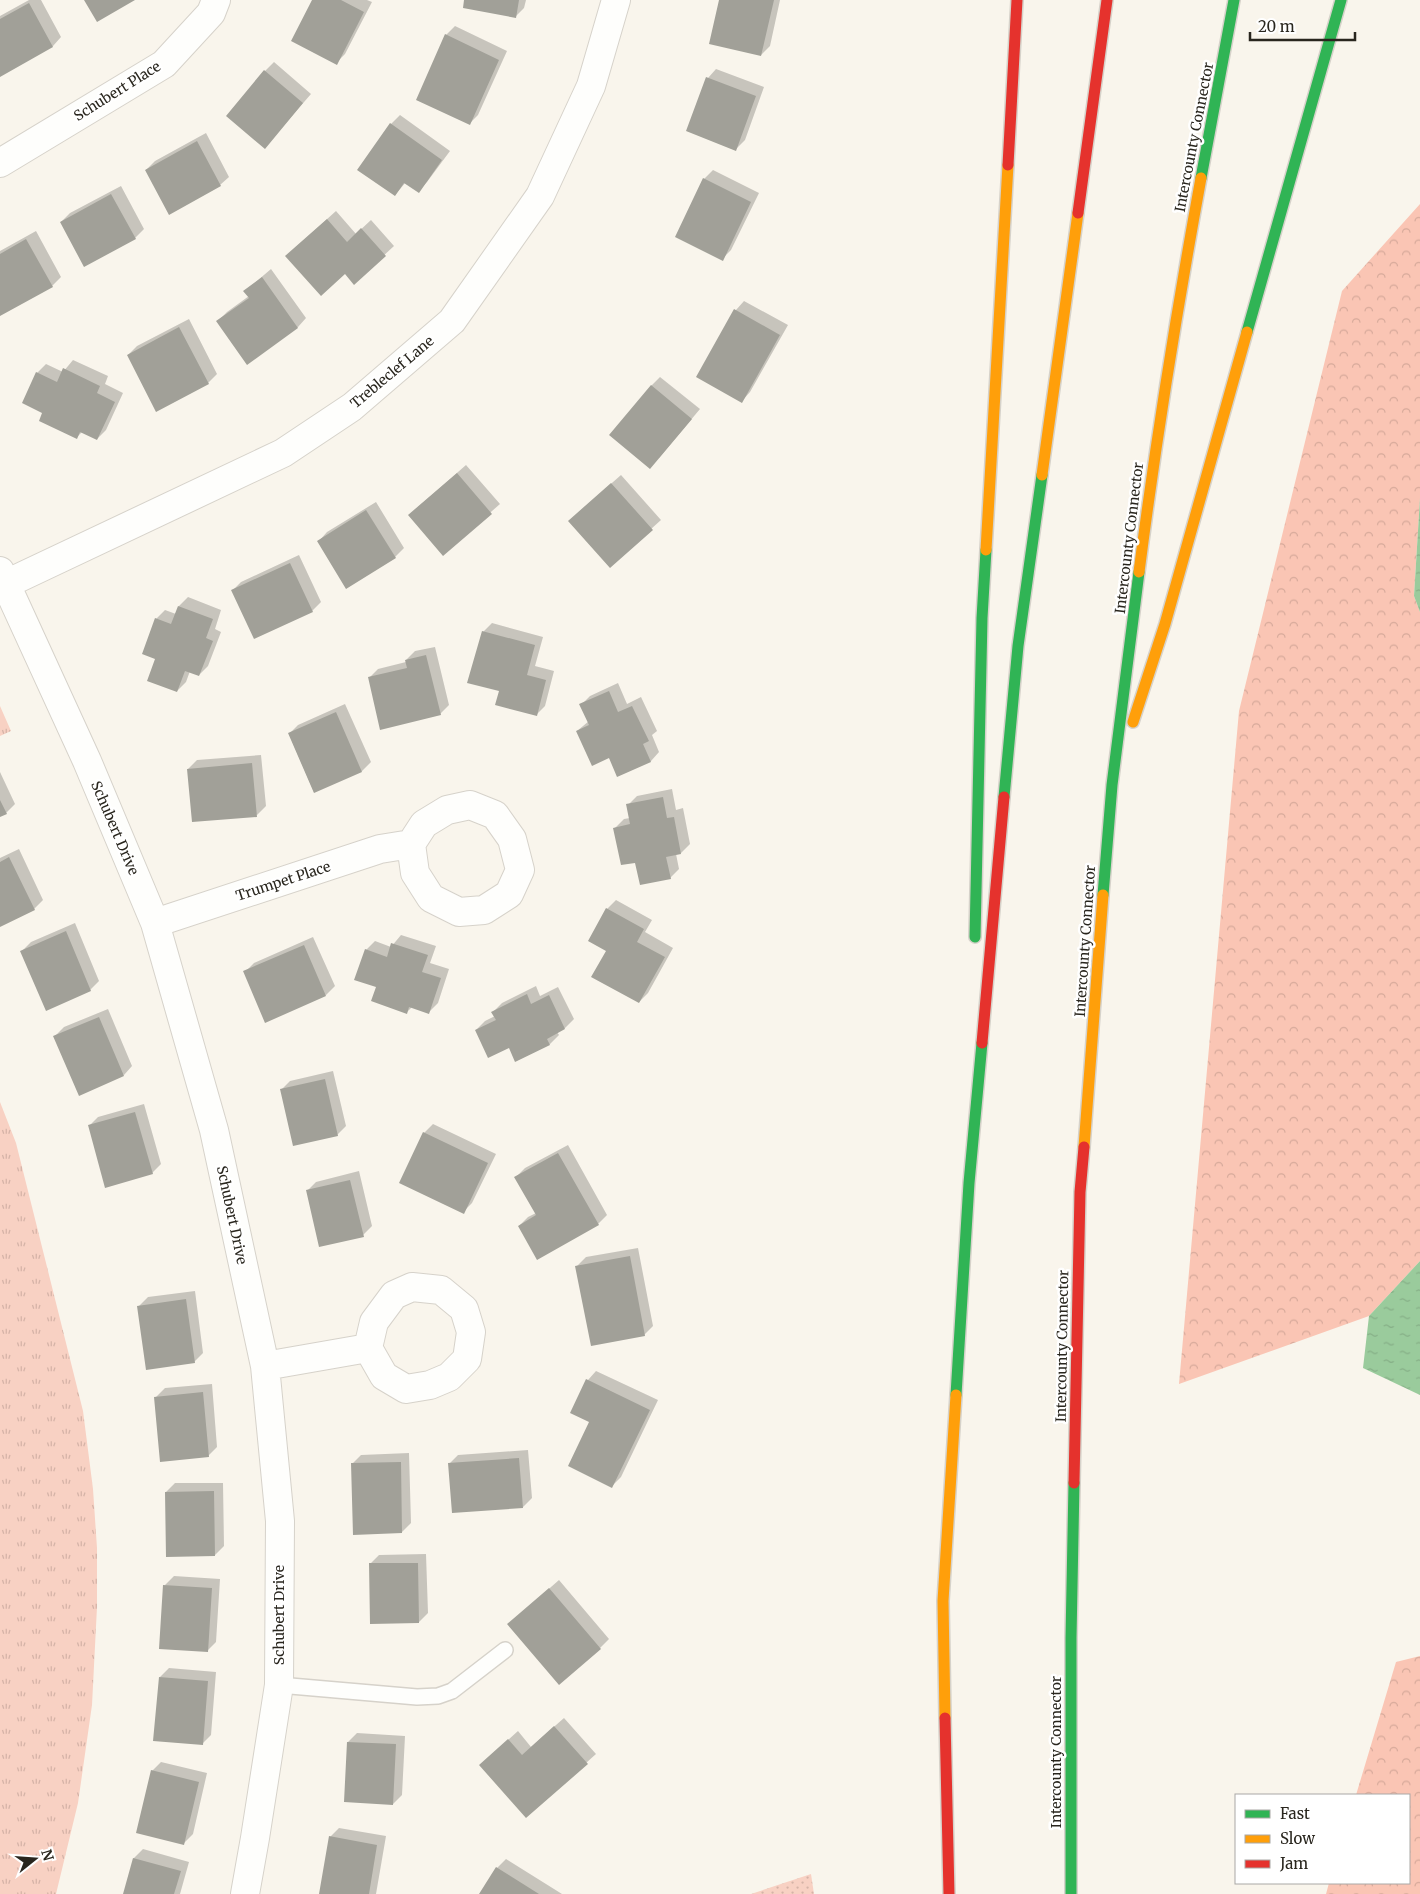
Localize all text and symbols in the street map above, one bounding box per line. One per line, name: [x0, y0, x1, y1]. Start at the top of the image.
scale bar: [1250, 10, 1355, 42]
text: 20 m: [1258, 17, 1295, 36]
street label: Schubert Place: [70, 57, 164, 125]
street label: Intercounty Connector: [1171, 61, 1217, 213]
street label: Trebleclef Lane: [347, 332, 437, 412]
street label: Intercounty Connector: [1111, 461, 1147, 615]
street label: Schubert Drive: [87, 778, 143, 878]
street label: Trumpet Place: [233, 857, 333, 905]
street label: Intercounty Connector: [1071, 864, 1099, 1018]
street label: Schubert Drive: [213, 1164, 251, 1266]
street label: Intercounty Connector: [1052, 1270, 1072, 1422]
street label: Schubert Drive: [270, 1565, 288, 1665]
street label: Intercounty Connector: [1047, 1676, 1065, 1828]
legend: [1235, 1794, 1410, 1884]
text: Fast: [1280, 1804, 1310, 1823]
text: Slow: [1280, 1829, 1315, 1848]
north arrow: [10, 1834, 60, 1884]
text: N: [37, 1847, 58, 1863]
text: Jam: [1279, 1854, 1308, 1873]

